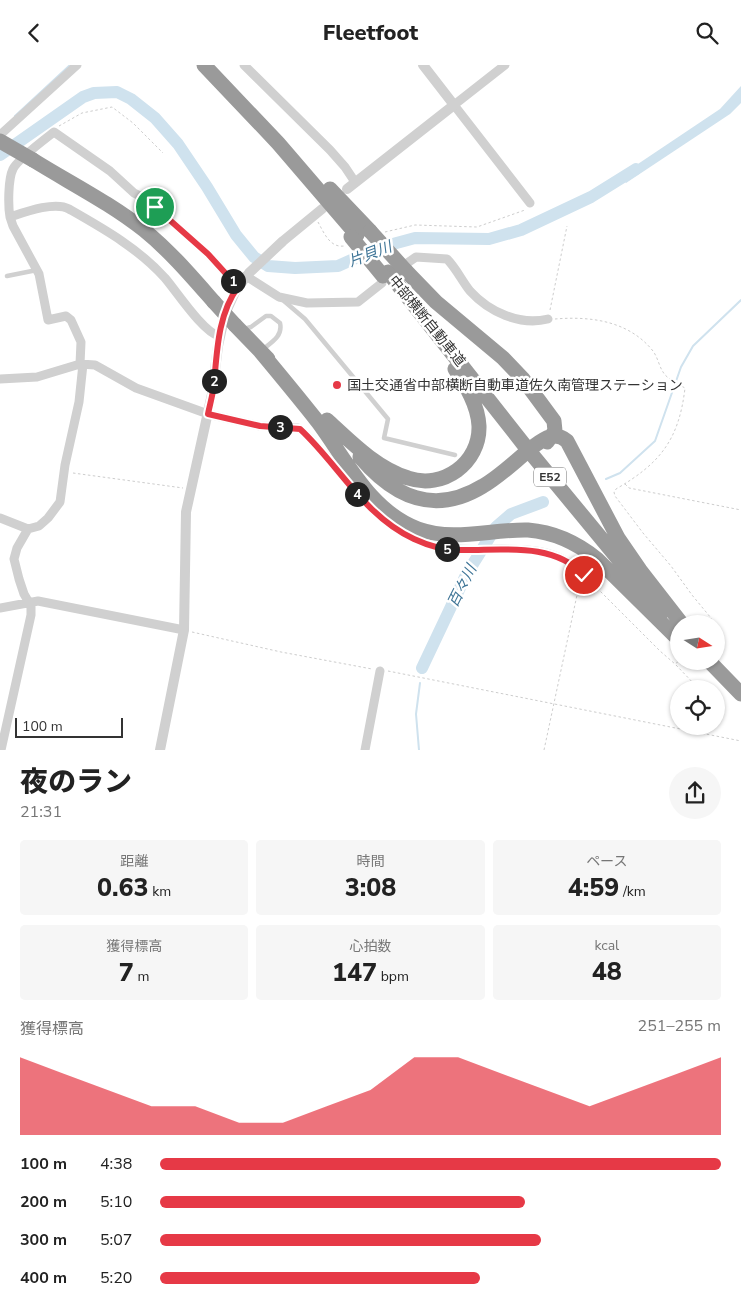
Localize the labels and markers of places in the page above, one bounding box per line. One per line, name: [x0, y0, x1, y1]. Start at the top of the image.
pin: [134, 186, 176, 228]
pin: 1: [220, 269, 246, 293]
pin: 2: [202, 369, 226, 393]
place label: 国土交通省中部横断自動車道佐久南管理ステーション: [347, 376, 683, 395]
marker: 国土交通省中部横断自動車道佐久南管理ステーション: [331, 379, 343, 391]
pin: 3: [268, 415, 292, 439]
pin: 4: [344, 481, 370, 507]
pin: 5: [434, 537, 460, 561]
pin: [563, 554, 605, 596]

